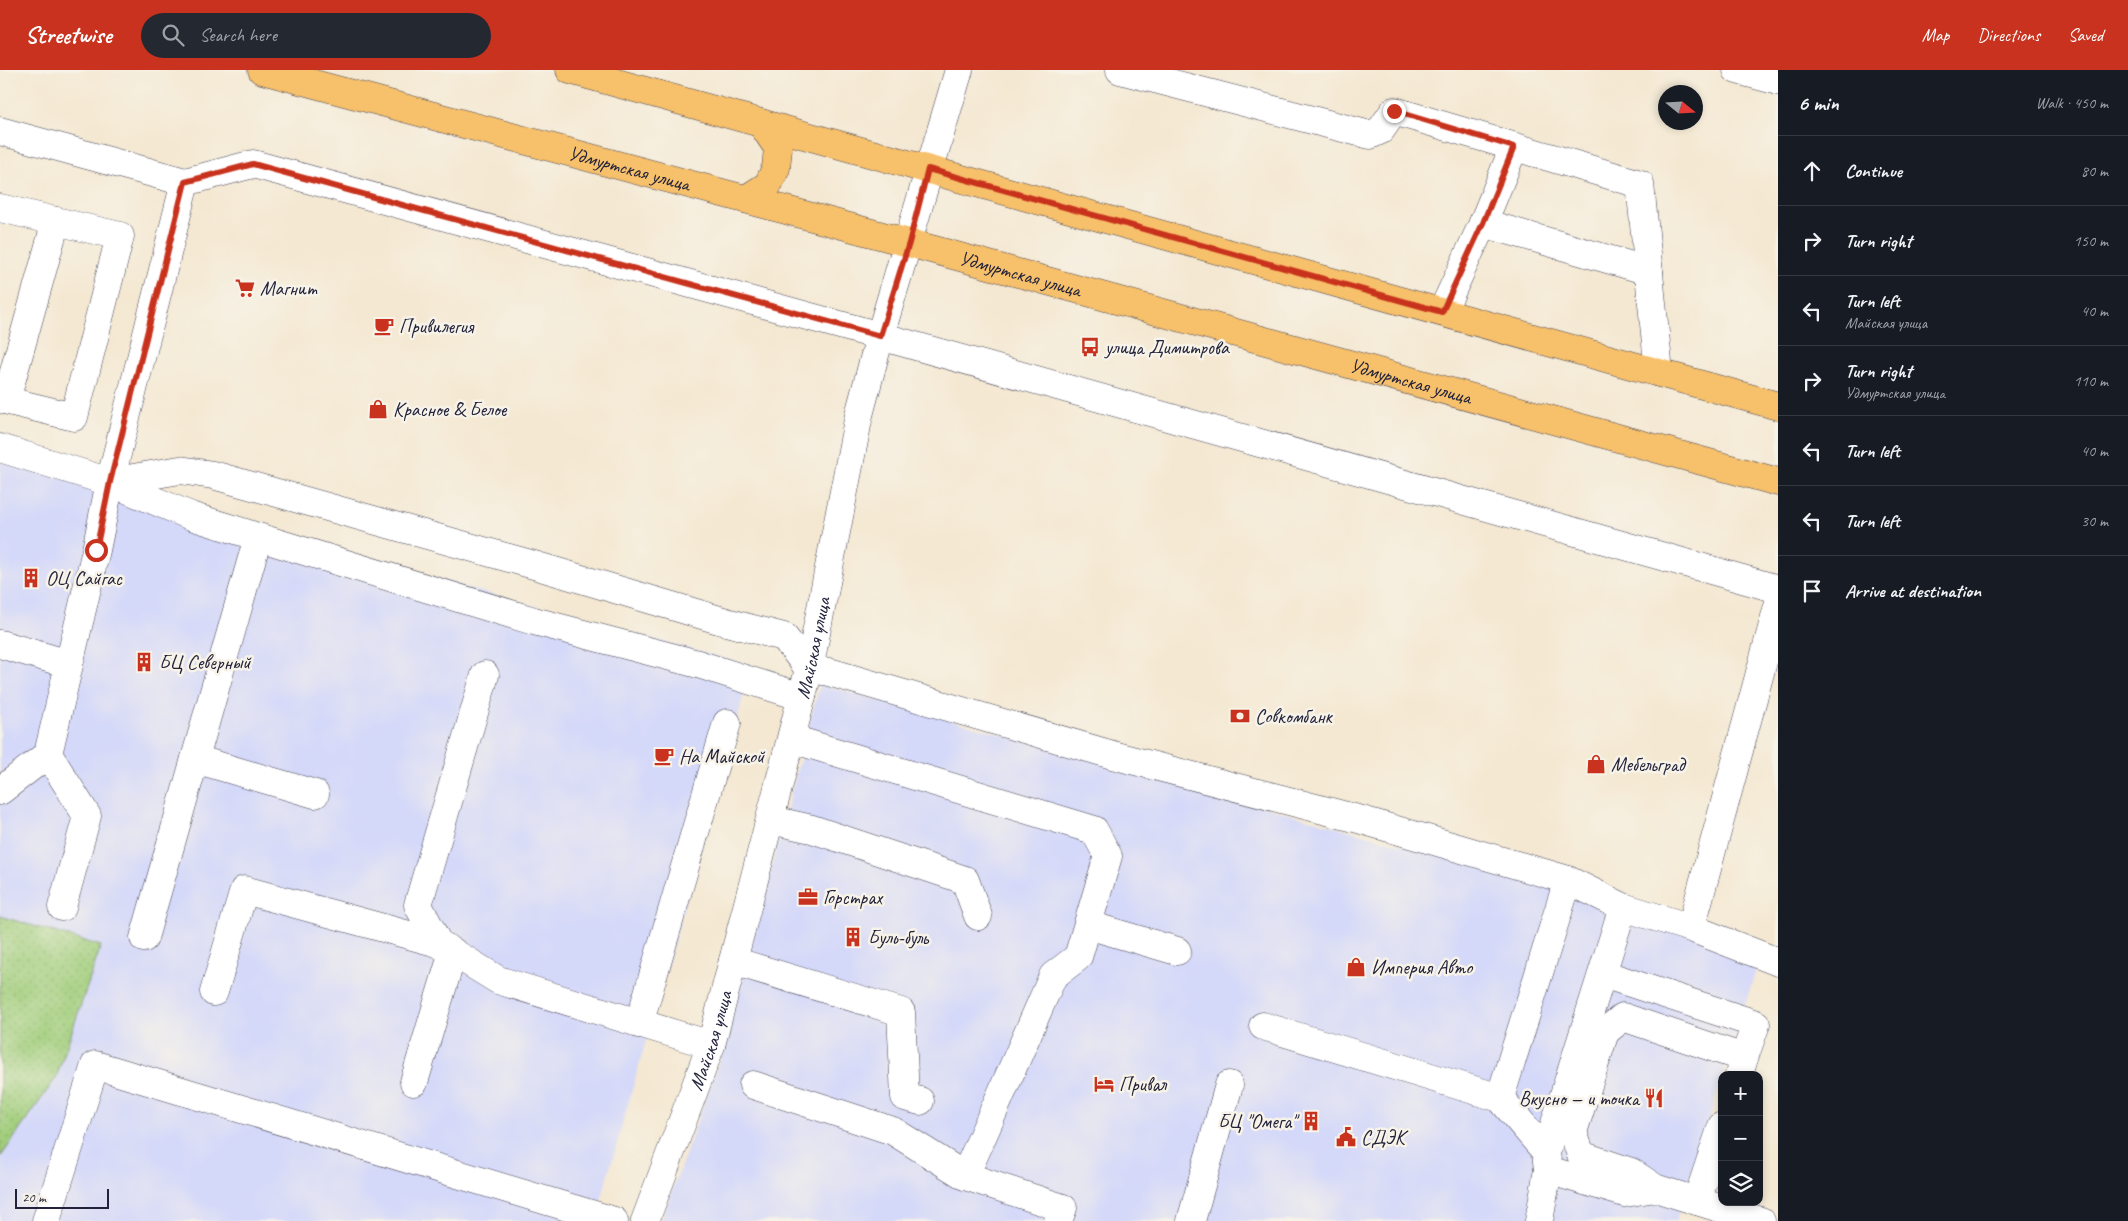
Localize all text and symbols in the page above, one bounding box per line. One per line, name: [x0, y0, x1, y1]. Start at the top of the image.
search box: [141, 13, 491, 58]
text: Streetwise: [25, 20, 111, 50]
icon: search: [159, 21, 187, 49]
text: Search here: [199, 23, 277, 47]
text: Map: [1922, 24, 1949, 46]
text: Directions: [1977, 24, 2040, 46]
text: Saved: [2068, 24, 2103, 46]
north arrow: [1658, 85, 1703, 130]
text: 6 min: [1798, 90, 1839, 116]
text: Walk · 450 m: [2036, 93, 2108, 113]
route end: [1383, 100, 1406, 123]
street label: Удмуртская улица: [565, 140, 694, 197]
icon: ahead: [1798, 157, 1826, 185]
text: Continue: [1845, 159, 1902, 183]
text: 80 m: [2081, 161, 2108, 181]
icon: right: [1798, 227, 1826, 255]
text: Turn right: [1845, 229, 1912, 253]
text: 150 m: [2074, 231, 2108, 251]
street label: Удмуртская улица: [956, 245, 1085, 303]
place label: Магнит: [260, 276, 318, 301]
supermarket icon: Магнит: [234, 277, 256, 299]
text: Turn left: [1845, 289, 1900, 313]
icon: left: [1798, 297, 1826, 325]
text: 40 m: [2081, 301, 2108, 321]
text: Майская улица: [1845, 313, 1927, 333]
place label: Привилегия: [399, 314, 475, 339]
cafe icon: Привилегия: [373, 315, 395, 337]
place label: улица Димитрова: [1104, 335, 1230, 360]
bus stop icon: улица Димитрова: [1079, 336, 1101, 358]
street label: Удмуртская улица: [1347, 353, 1476, 411]
text: Turn right: [1845, 359, 1912, 383]
icon: right: [1798, 367, 1826, 395]
text: 110 m: [2074, 371, 2108, 391]
text: Удмуртская улица: [1845, 383, 1945, 403]
place label: Красное & Белое: [393, 397, 508, 422]
shop icon: Красное & Белое: [367, 398, 389, 420]
icon: left: [1798, 437, 1826, 465]
text: Turn left: [1845, 439, 1900, 463]
text: 40 m: [2081, 441, 2108, 461]
icon: left: [1798, 507, 1826, 535]
text: Turn left: [1845, 509, 1900, 533]
text: 30 m: [2081, 511, 2108, 531]
route start: [85, 539, 108, 562]
place label: ОЦ Сайгас: [46, 566, 123, 591]
building icon: ОЦ Сайгас: [20, 567, 42, 589]
icon: arrive: [1798, 577, 1826, 605]
text: Arrive at destination: [1845, 579, 1981, 603]
street label: Майская улица: [790, 593, 836, 701]
place label: БЦ Северный: [159, 650, 252, 675]
building icon: БЦ Северный: [133, 651, 155, 673]
place label: Совкомбанк: [1255, 704, 1333, 729]
bank icon: Совкомбанк: [1229, 705, 1251, 727]
place label: На Майской: [679, 744, 766, 769]
cafe icon: На Майской: [653, 745, 675, 767]
place label: Мебельград: [1611, 752, 1687, 777]
shop icon: Мебельград: [1585, 753, 1607, 775]
place label: Горстрах: [823, 885, 884, 910]
office icon: Горстрах: [797, 886, 819, 908]
place label: Буль-буль: [868, 925, 930, 950]
building icon: Буль-буль: [842, 926, 864, 948]
place label: Империя Авто: [1371, 955, 1473, 980]
shop icon: Империя Авто: [1345, 956, 1367, 978]
street label: Майская улица: [683, 986, 738, 1094]
map controls: [1718, 1071, 1763, 1206]
button: +: [1718, 1071, 1763, 1116]
place label: Привал: [1119, 1072, 1168, 1097]
hotel icon: Привал: [1093, 1073, 1115, 1095]
place label: Вкусно — и точка: [1519, 1086, 1641, 1111]
restaurant icon: Вкусно — и точка: [1643, 1087, 1665, 1109]
place label: БЦ "Омега": [1218, 1109, 1300, 1134]
building icon: БЦ "Омега": [1300, 1110, 1322, 1132]
button: −: [1718, 1116, 1763, 1161]
place label: СДЭК: [1361, 1125, 1409, 1150]
public building icon: СДЭК: [1335, 1126, 1357, 1148]
button: layers: [1718, 1161, 1763, 1206]
scale bar: [15, 1186, 109, 1209]
text: 20 m: [22, 1189, 46, 1206]

